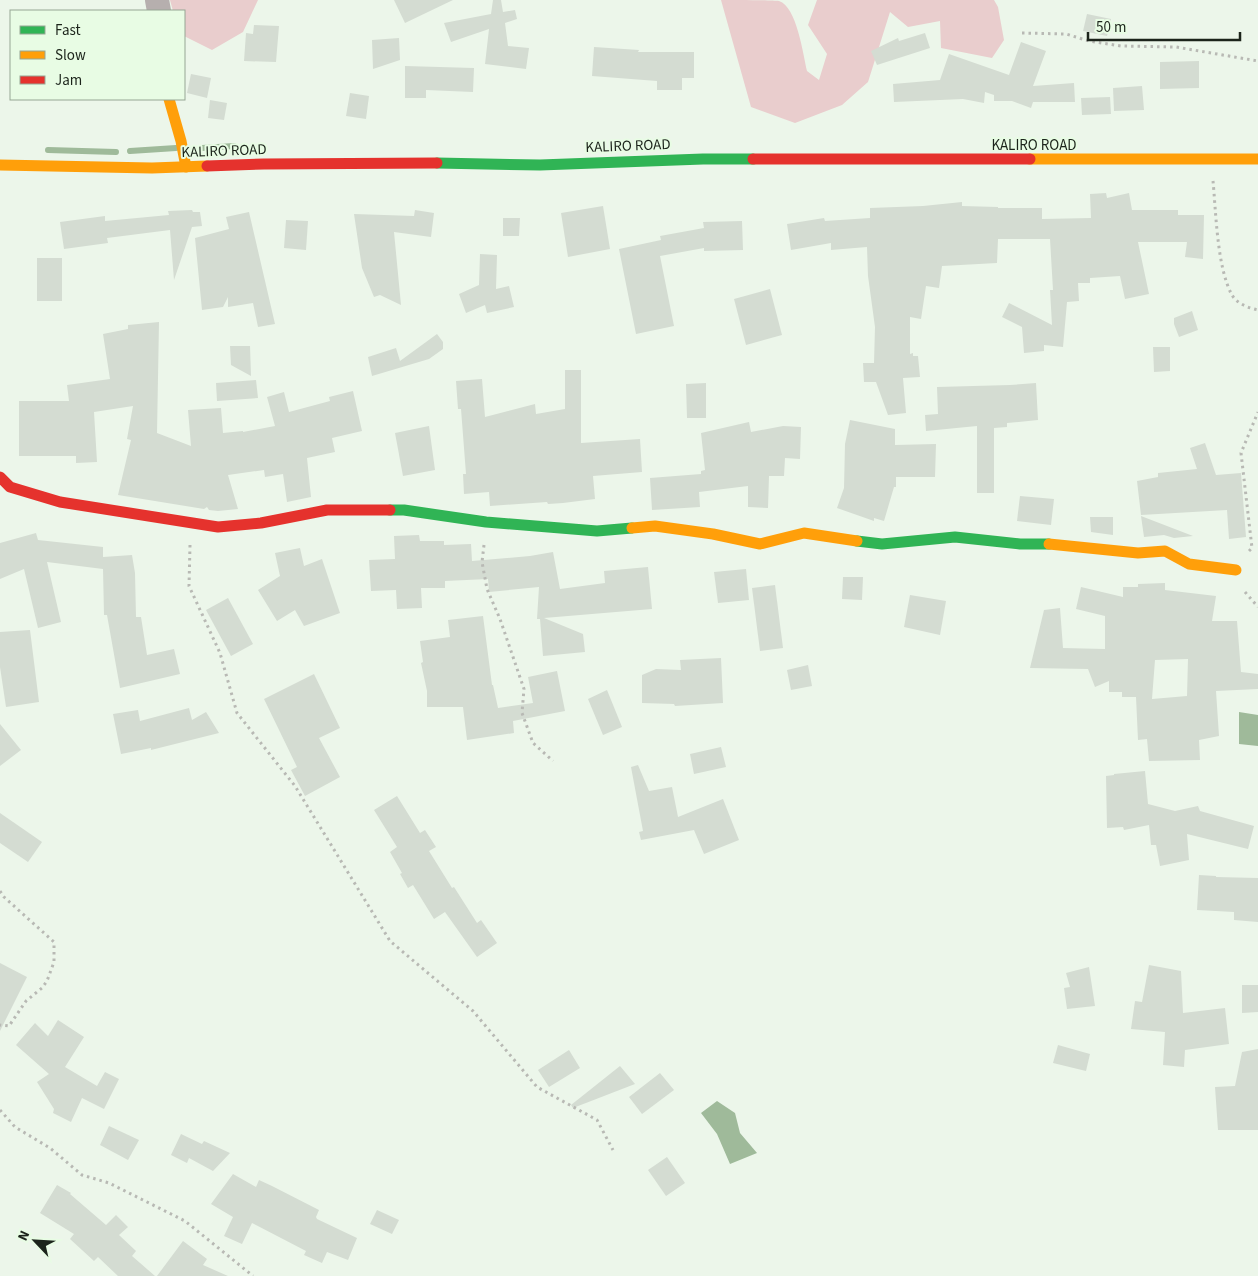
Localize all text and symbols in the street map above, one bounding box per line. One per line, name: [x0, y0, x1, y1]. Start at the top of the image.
legend: [10, 10, 185, 100]
scale bar: [1088, 10, 1240, 42]
text: 50 m: [1096, 17, 1126, 38]
text: Fast: [55, 20, 81, 41]
text: Slow: [55, 45, 86, 66]
text: Jam: [55, 70, 82, 91]
street label: KALIRO ROAD: [585, 134, 671, 158]
street label: KALIRO ROAD: [991, 135, 1077, 156]
street label: KALIRO ROAD: [181, 139, 267, 163]
north arrow: [10, 1216, 60, 1266]
text: N: [13, 1227, 35, 1244]

